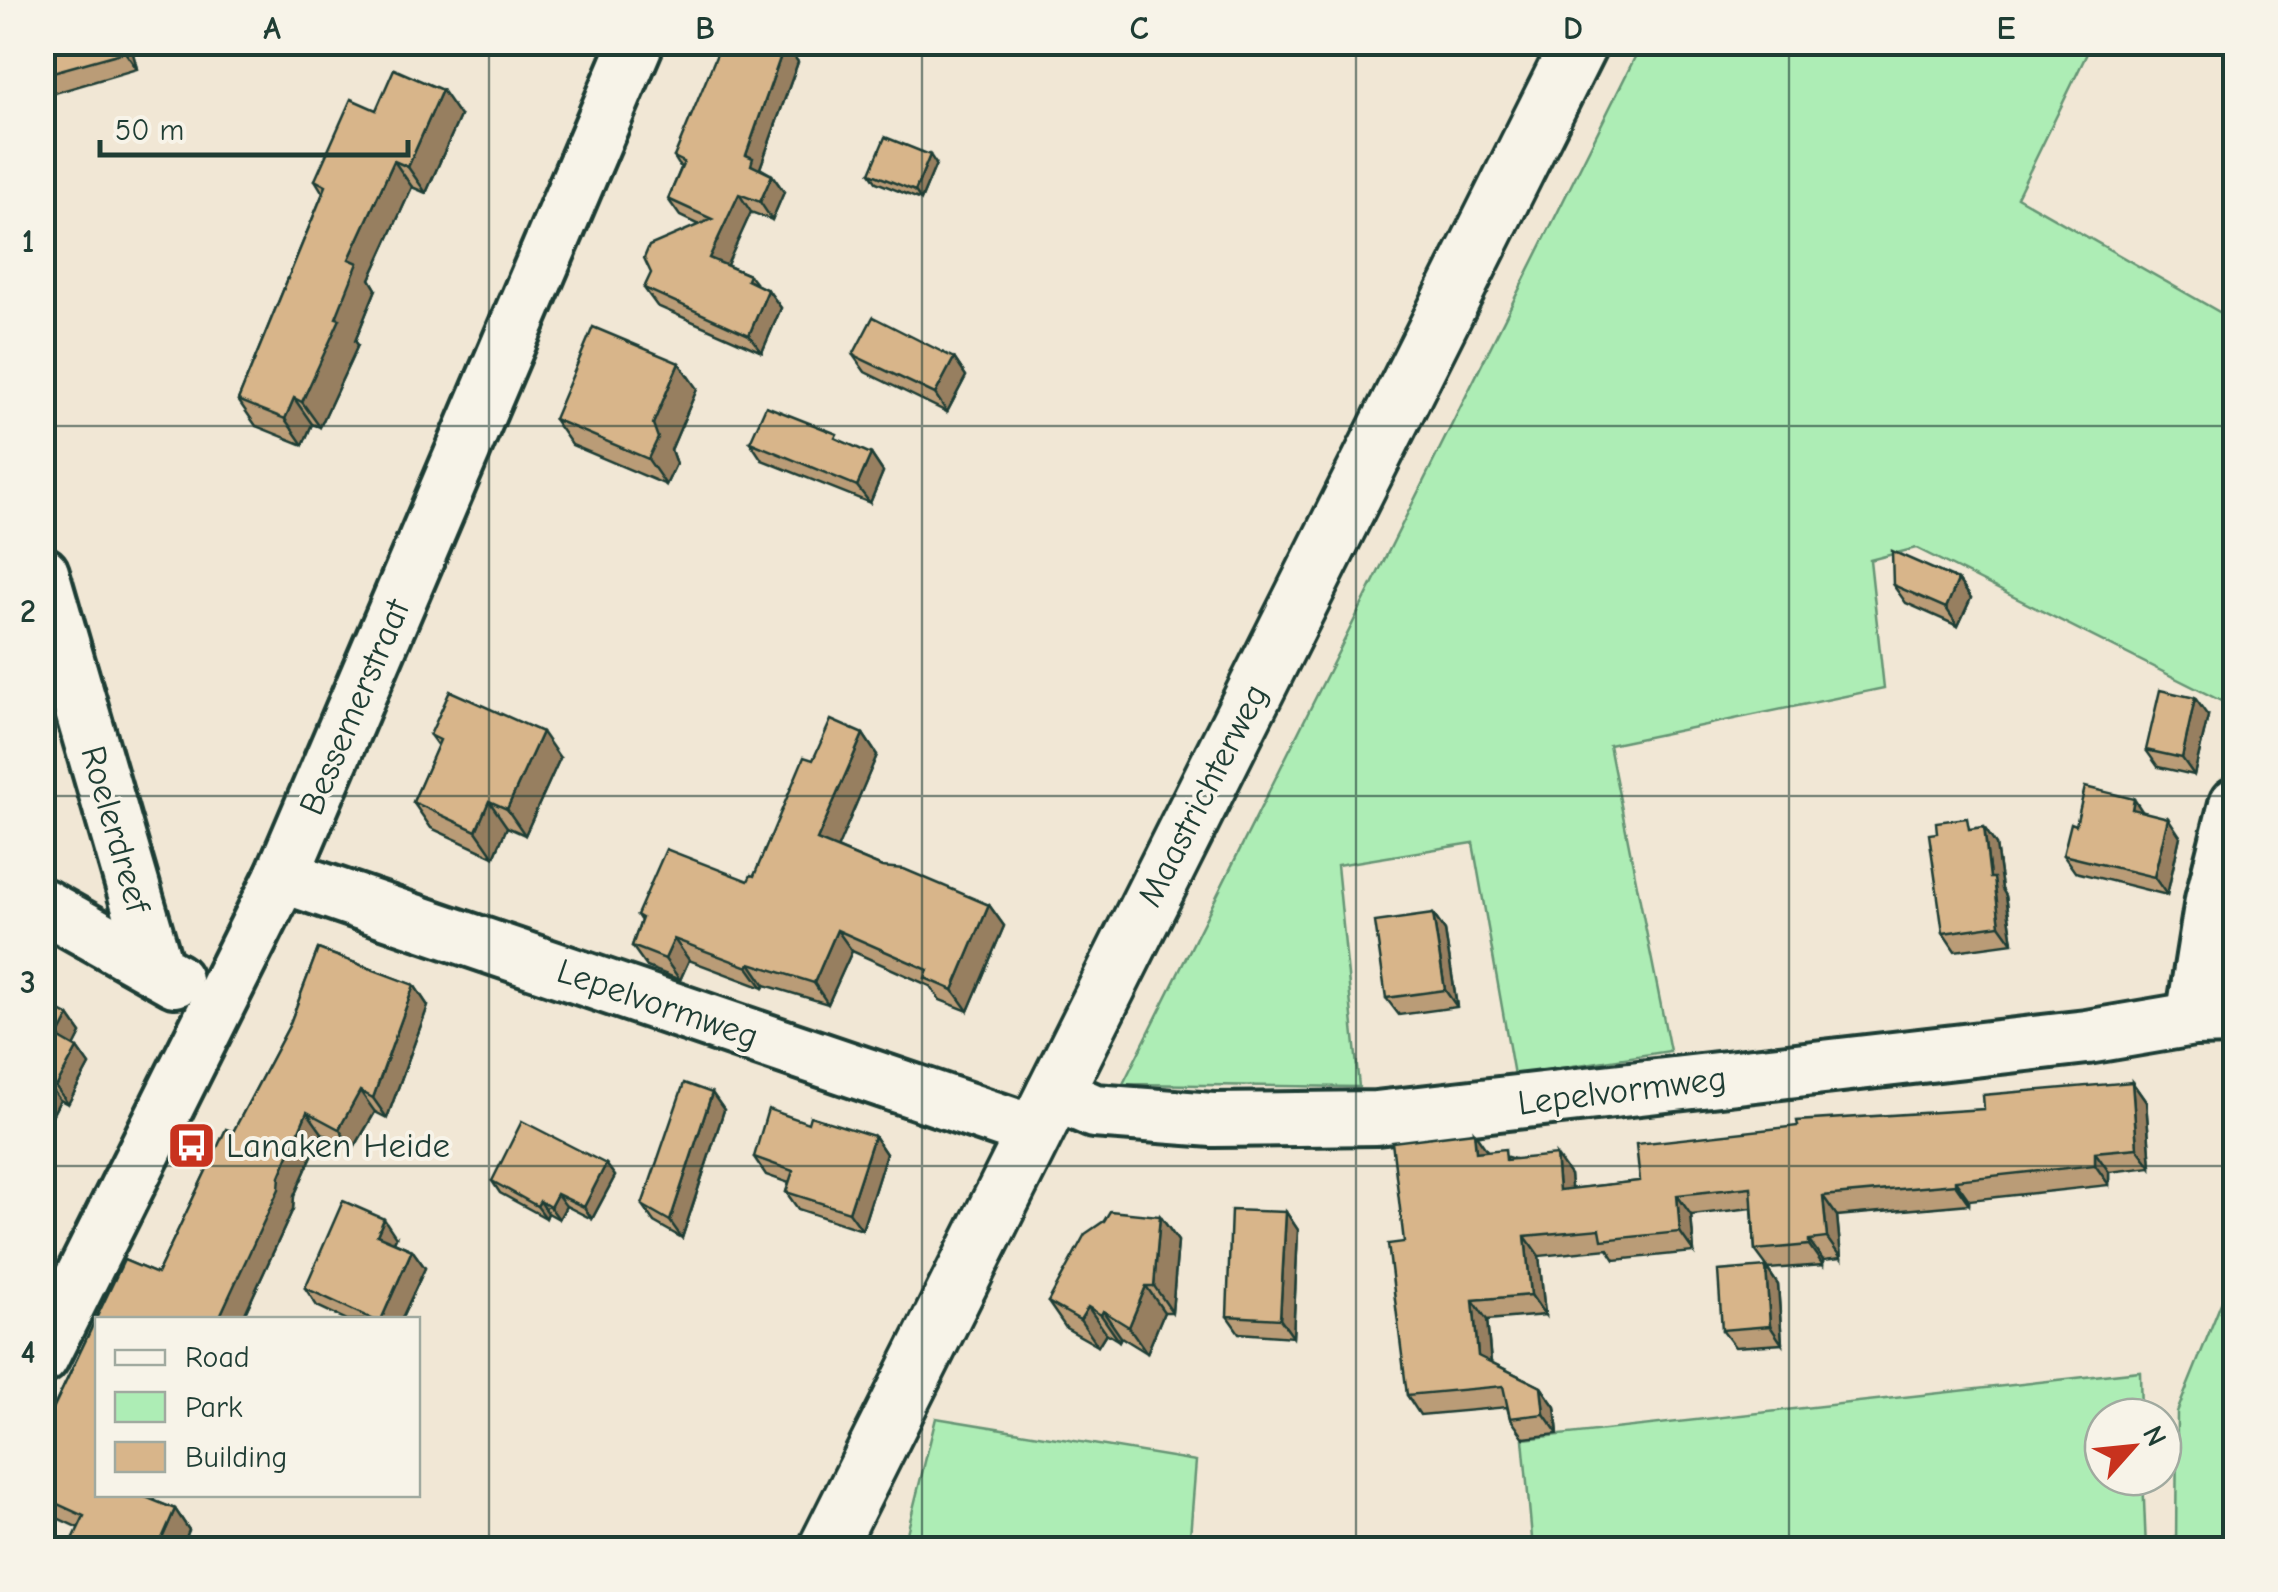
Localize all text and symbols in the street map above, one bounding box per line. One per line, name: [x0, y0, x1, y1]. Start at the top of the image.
text: A: [263, 10, 281, 47]
text: B: [695, 10, 715, 47]
text: C: [1129, 10, 1149, 47]
text: D: [1563, 10, 1583, 47]
text: E: [1997, 10, 2016, 47]
scale bar: [100, 95, 408, 157]
text: 50 m: [115, 113, 184, 148]
text: 1: [22, 223, 34, 260]
street label: Bessemerstraat: [291, 592, 419, 821]
text: 2: [20, 593, 36, 630]
street label: Maastrichterweg: [1129, 677, 1276, 913]
street label: Roelerdreef: [72, 741, 159, 919]
street label: Lepelvormweg: [552, 950, 764, 1057]
text: 3: [20, 964, 36, 1001]
street label: Lepelvormweg: [1515, 1057, 1729, 1124]
bus stop icon: Lanaken Heide: [165, 1119, 217, 1171]
place label: Lanaken Heide: [226, 1125, 450, 1166]
legend: [95, 1317, 420, 1497]
text: 4: [20, 1334, 36, 1371]
text: Road: [185, 1340, 250, 1375]
text: Park: [185, 1390, 243, 1425]
north arrow: [2083, 1397, 2183, 1497]
text: N: [2136, 1421, 2173, 1452]
text: Building: [185, 1440, 288, 1475]

